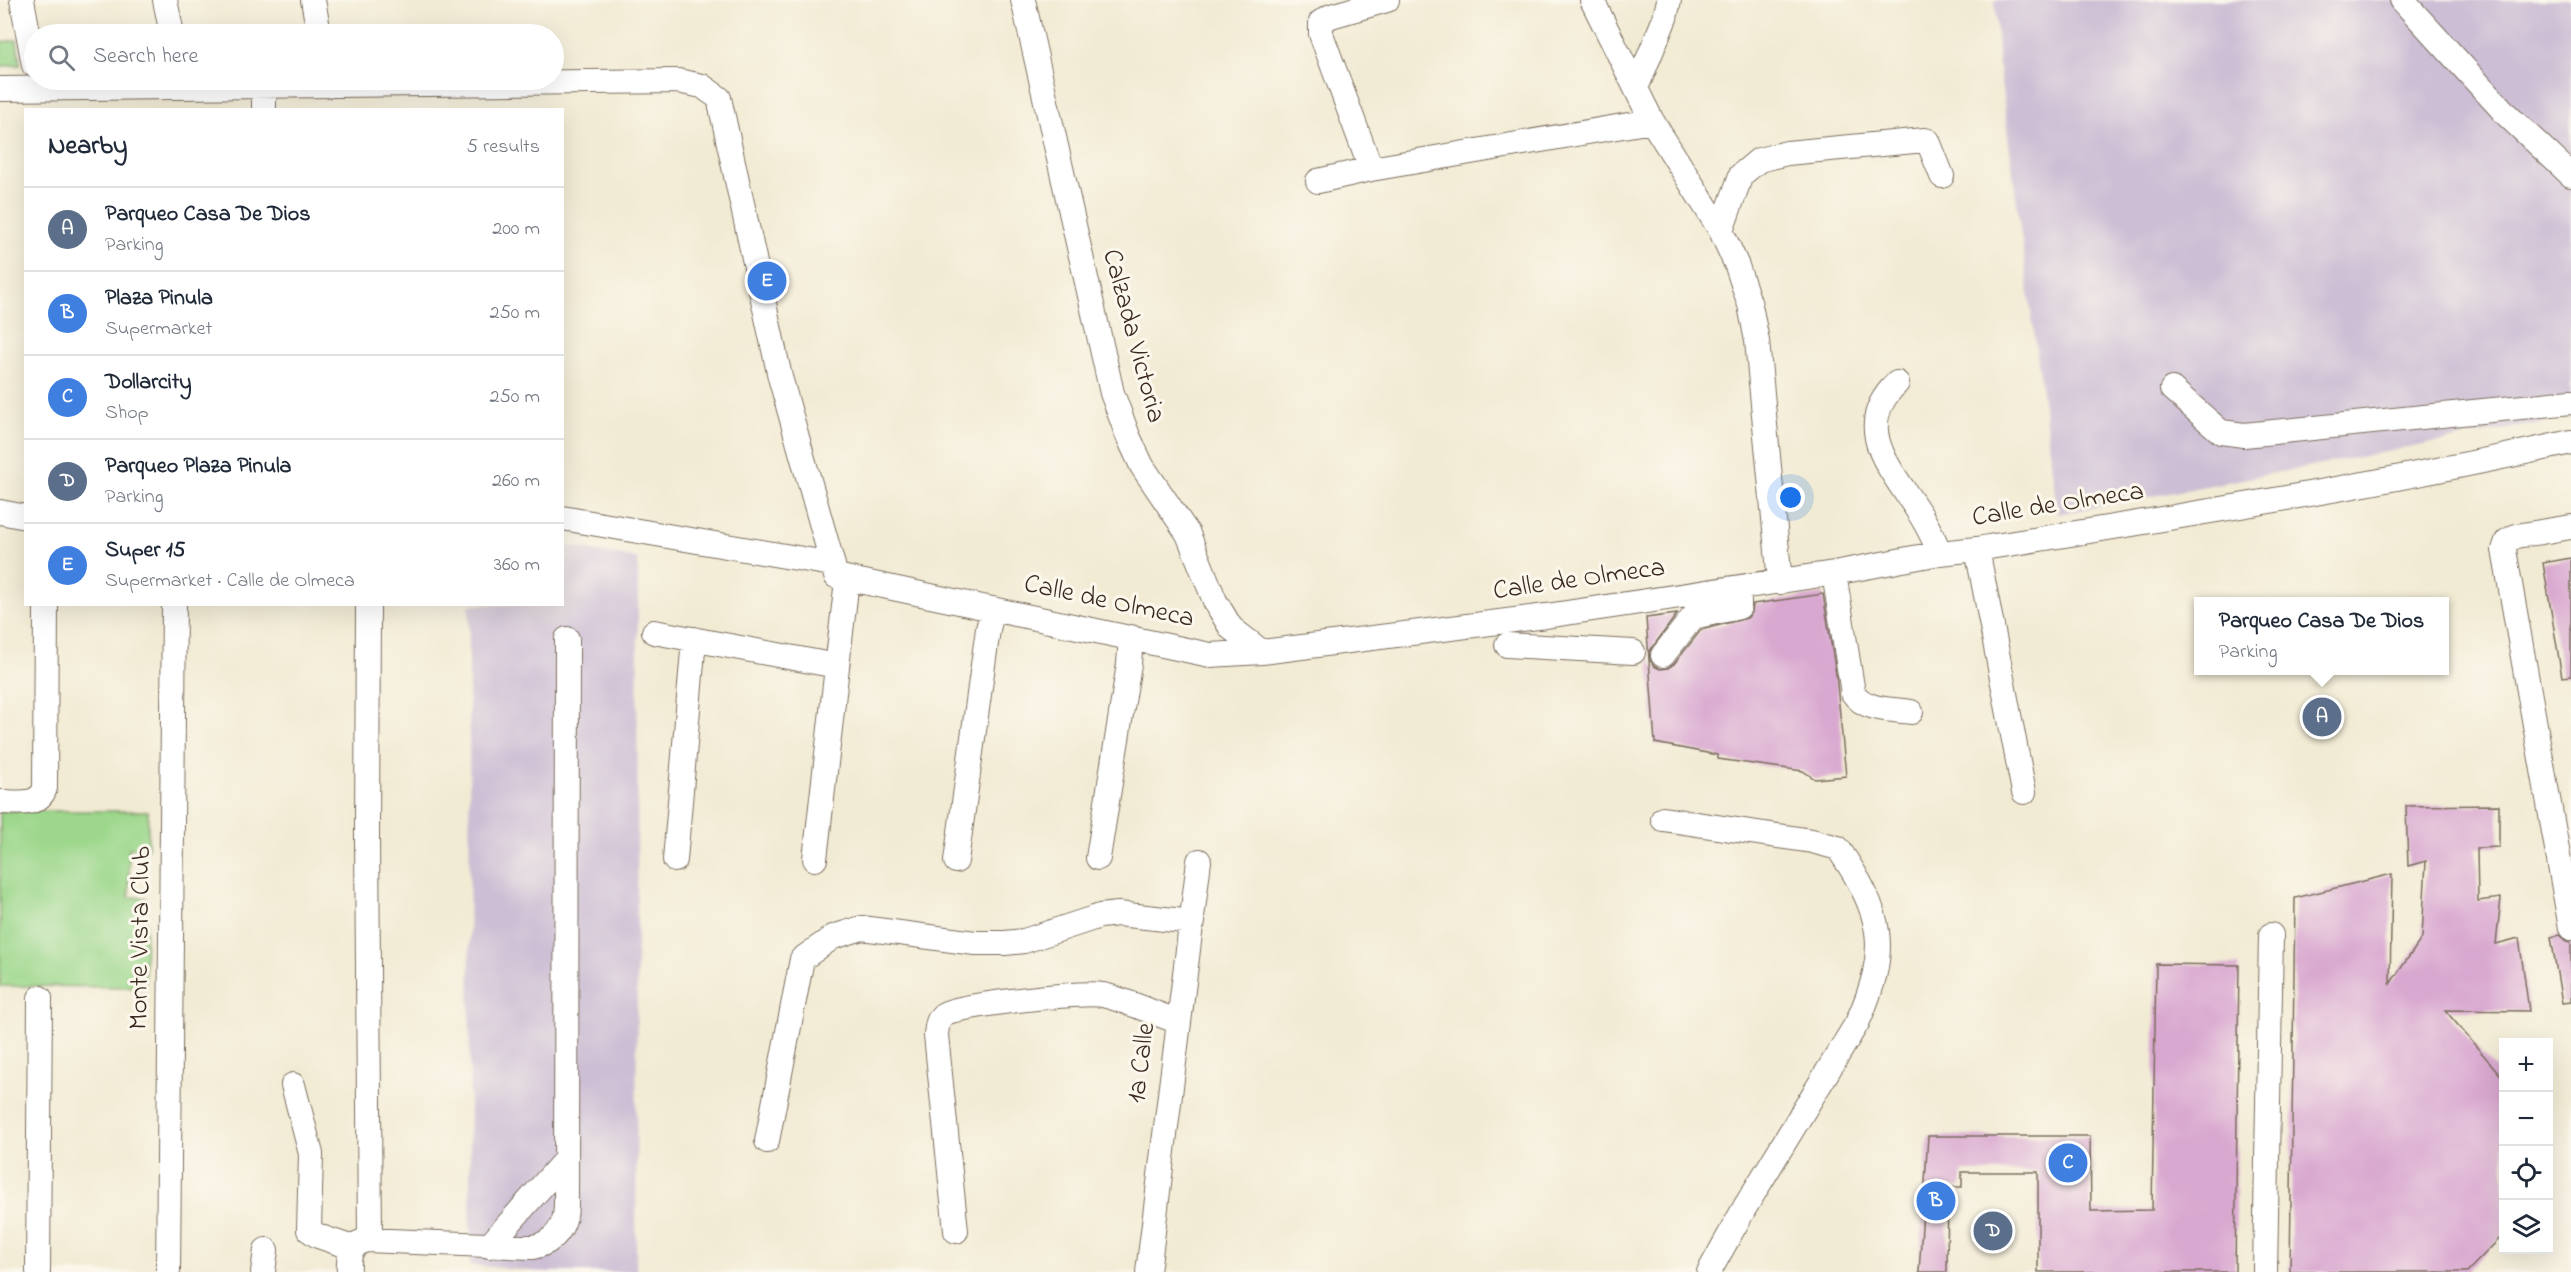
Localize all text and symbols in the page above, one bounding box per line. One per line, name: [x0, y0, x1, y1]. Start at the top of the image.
search box: [24, 24, 564, 90]
icon: search: [45, 41, 78, 74]
text: Search here: [93, 41, 198, 73]
text: Nearby: [48, 128, 127, 166]
text: 5 results: [467, 133, 540, 162]
text: Parqueo Casa De Dios: [105, 199, 310, 231]
text: A: [61, 215, 74, 244]
text: 200 m: [492, 215, 540, 244]
text: Parking: [105, 231, 164, 260]
street label: Calzada Victoria: [1091, 245, 1175, 427]
pin: E: [748, 258, 786, 304]
text: Plaza Pinula: [105, 283, 213, 315]
text: B: [61, 299, 74, 328]
text: 250 m: [489, 299, 540, 328]
text: Supermarket: [105, 315, 212, 344]
text: Dollarcity: [105, 367, 191, 399]
text: C: [62, 383, 73, 412]
text: 250 m: [489, 383, 540, 412]
text: Shop: [105, 399, 149, 428]
text: Parqueo Plaza Pinula: [105, 451, 292, 483]
text: D: [60, 467, 75, 496]
text: 260 m: [492, 467, 540, 496]
street label: Calle de Olmeca: [1969, 472, 2147, 538]
text: Parking: [105, 483, 164, 512]
your location: [1776, 483, 1805, 512]
text: Super 15: [105, 535, 185, 567]
street label: Calle de Olmeca: [1491, 549, 1667, 611]
text: E: [61, 551, 74, 580]
text: 360 m: [494, 551, 540, 580]
street label: Calle de Olmeca: [1020, 565, 1198, 639]
text: Supermarket · Calle de Olmeca: [105, 567, 355, 596]
popup: [2194, 597, 2449, 675]
text: Parqueo Casa De Dios: [2219, 606, 2424, 638]
text: Parking: [2219, 638, 2277, 667]
pin: A: [2302, 694, 2342, 740]
street label: Monte Vista Club: [120, 846, 162, 1030]
street label: 1a Calle: [1118, 1020, 1166, 1105]
map controls: [2499, 1038, 2553, 1254]
button: +: [2499, 1038, 2553, 1092]
button: −: [2499, 1092, 2553, 1146]
pin: C: [2048, 1140, 2088, 1186]
button: locate: [2499, 1146, 2553, 1200]
pin: B: [1916, 1178, 1956, 1224]
button: layers: [2499, 1200, 2553, 1254]
pin: D: [1974, 1208, 2012, 1254]

